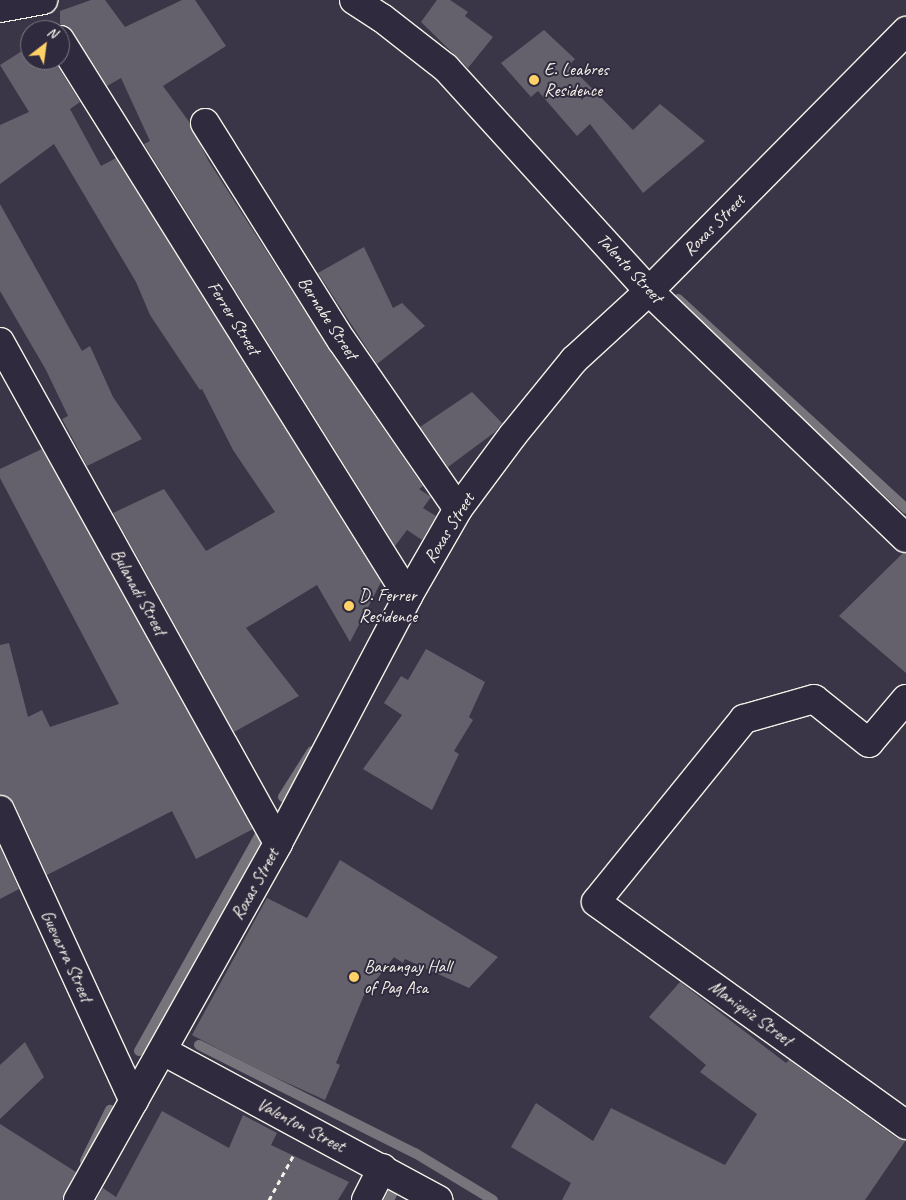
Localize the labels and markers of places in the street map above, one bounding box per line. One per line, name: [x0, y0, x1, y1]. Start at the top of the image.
place label: E. Leabres Residence: [544, 59, 608, 102]
marker: E. Leabres Residence: [528, 74, 540, 86]
place label: D. Ferrer Residence: [359, 585, 417, 628]
marker: D. Ferrer Residence: [343, 600, 355, 612]
place label: Barangay Hall of Pag Asa: [364, 956, 451, 999]
marker: Barangay Hall of Pag Asa: [348, 971, 360, 983]

